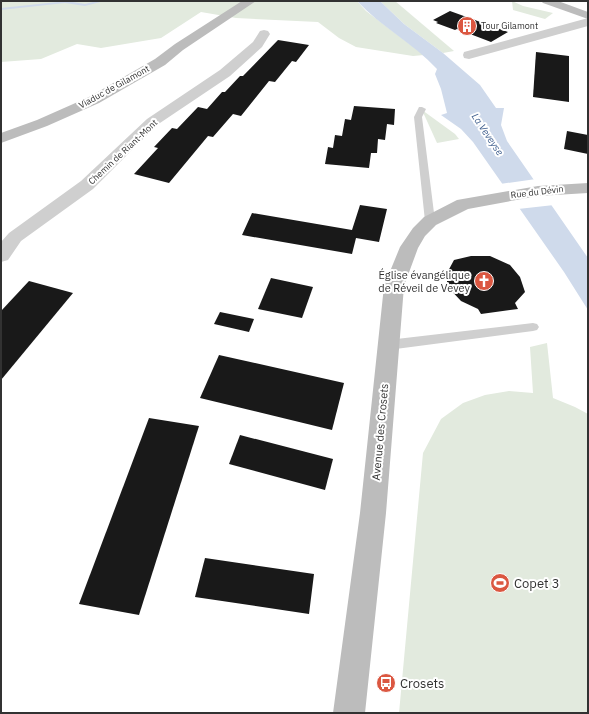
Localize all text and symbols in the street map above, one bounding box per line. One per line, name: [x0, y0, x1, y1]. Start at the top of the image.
building icon: Tour Gilamont: [456, 15, 478, 37]
place label: Tour Gilamont: [481, 20, 538, 31]
street label: Viaduc de Gilamont: [77, 63, 151, 110]
water label: La Veveyse: [469, 111, 506, 158]
street label: Chemin de Riant-Mont: [86, 117, 159, 186]
street label: Rue du Dévin: [510, 183, 564, 200]
place label: Église évangélique de Réveil de Vevey: [378, 268, 470, 295]
church icon: Église évangélique de Réveil de Vevey: [473, 270, 495, 292]
street label: Avenue des Crosets: [369, 383, 391, 481]
sports icon: Copet 3: [489, 572, 511, 594]
place label: Copet 3: [514, 575, 559, 592]
bus stop icon: Crosets: [375, 672, 397, 694]
place label: Crosets: [400, 675, 444, 692]

